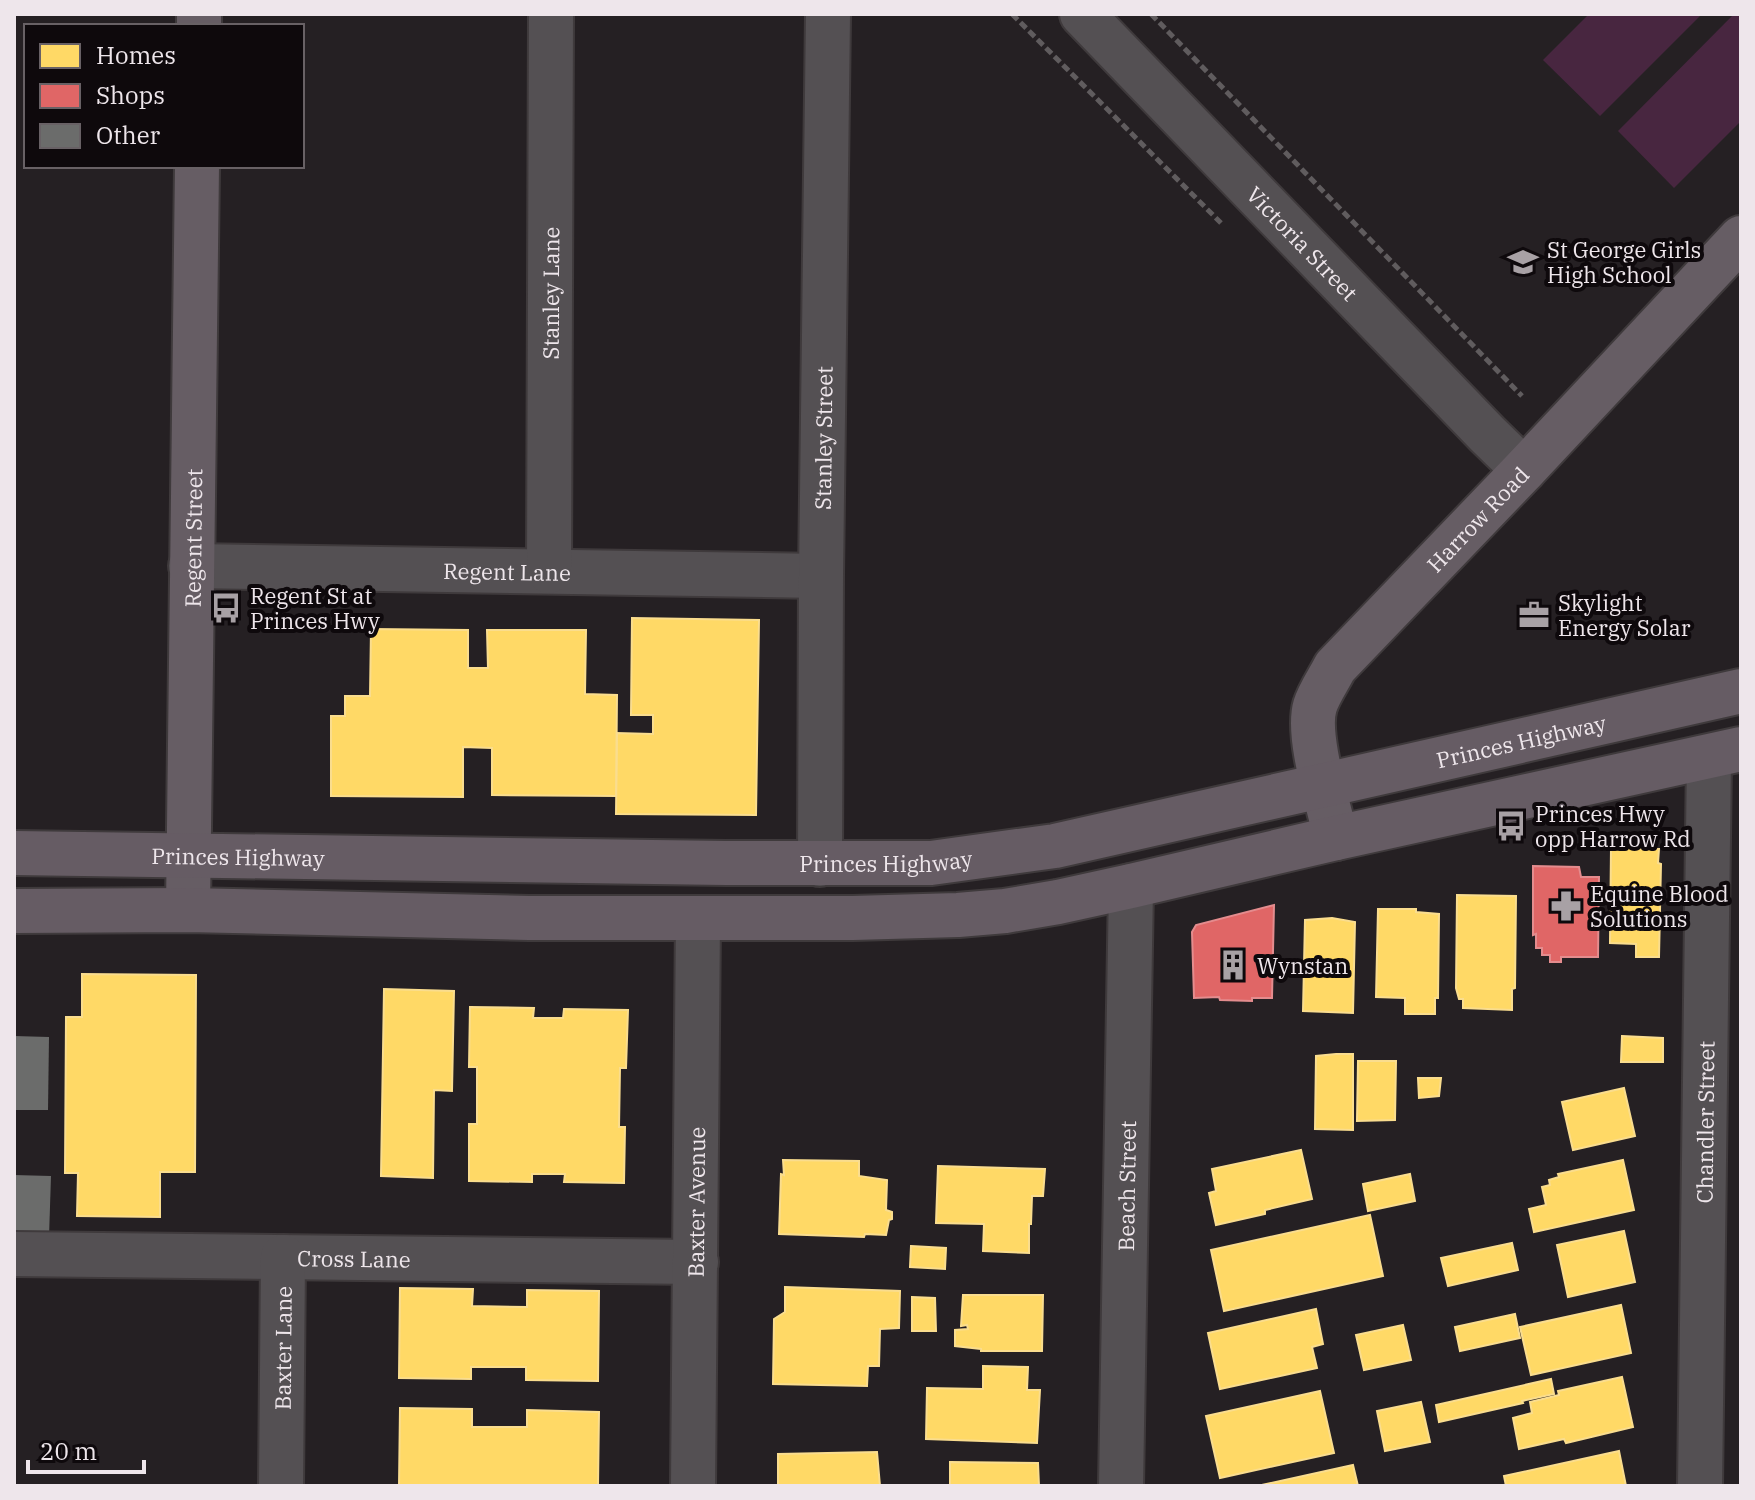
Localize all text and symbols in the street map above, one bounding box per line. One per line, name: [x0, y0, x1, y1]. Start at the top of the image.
legend: [24, 24, 304, 168]
text: Homes: [96, 39, 176, 71]
text: Shops: [96, 79, 165, 111]
text: Other: [96, 119, 160, 151]
street label: Victoria Street: [1241, 179, 1365, 307]
street label: Stanley Lane: [535, 226, 565, 360]
place label: St George Girls High School: [1547, 235, 1701, 289]
school or university icon: St George Girls High School: [1506, 245, 1540, 279]
street label: Stanley Street: [807, 366, 838, 510]
street label: Harrow Road: [1420, 460, 1535, 578]
street label: Regent Street: [177, 468, 208, 608]
street label: Regent Lane: [443, 556, 571, 587]
place label: Regent St at Princes Hwy: [250, 581, 380, 635]
place label: Skylight Energy Solar: [1558, 588, 1691, 642]
bus stop icon: Regent St at Princes Hwy: [209, 591, 243, 625]
office icon: Skylight Energy Solar: [1517, 598, 1551, 632]
street label: Princes Highway: [1433, 707, 1609, 774]
place label: Princes Hwy opp Harrow Rd: [1535, 799, 1691, 853]
bus stop icon: Princes Hwy opp Harrow Rd: [1494, 809, 1528, 843]
street label: Princes Highway: [151, 840, 325, 872]
street label: Princes Highway: [799, 843, 974, 878]
place label: Equine Blood Solutions: [1590, 879, 1729, 933]
pharmacy icon: Equine Blood Solutions: [1549, 889, 1583, 923]
building icon: Wynstan: [1216, 948, 1250, 982]
place label: Wynstan: [1257, 951, 1348, 980]
street label: Chandler Street: [1689, 1040, 1720, 1203]
street label: Beach Street: [1110, 1120, 1142, 1252]
street label: Baxter Avenue: [680, 1126, 711, 1278]
street label: Cross Lane: [297, 1243, 411, 1273]
street label: Baxter Lane: [267, 1286, 297, 1410]
scale bar: [28, 1424, 144, 1474]
text: 20 m: [40, 1435, 97, 1467]

